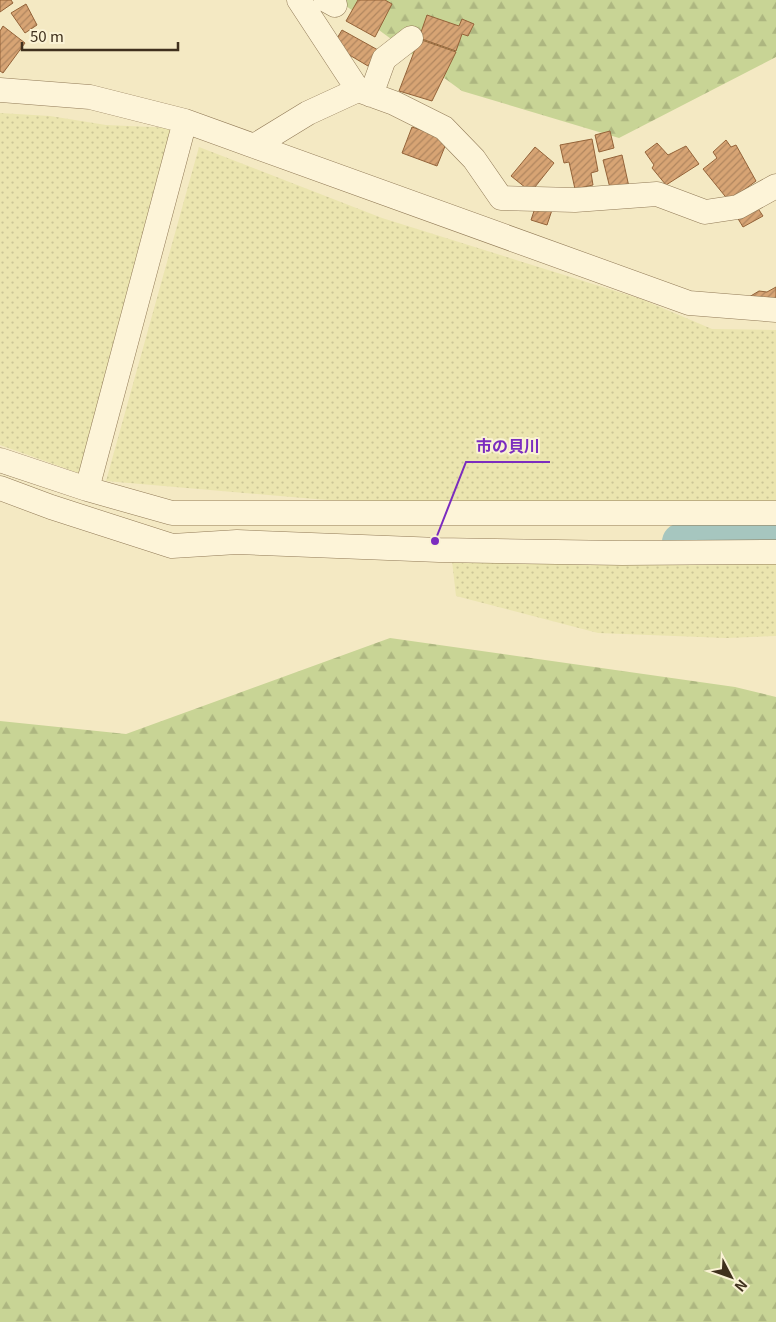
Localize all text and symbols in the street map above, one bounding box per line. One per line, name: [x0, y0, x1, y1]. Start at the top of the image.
scale bar: [22, 20, 179, 52]
text: 50 m: [30, 25, 64, 46]
callout: 市の貝川: [466, 431, 550, 462]
text: 市の貝川: [476, 433, 540, 457]
north arrow: [706, 1252, 756, 1302]
text: N: [731, 1276, 753, 1297]

